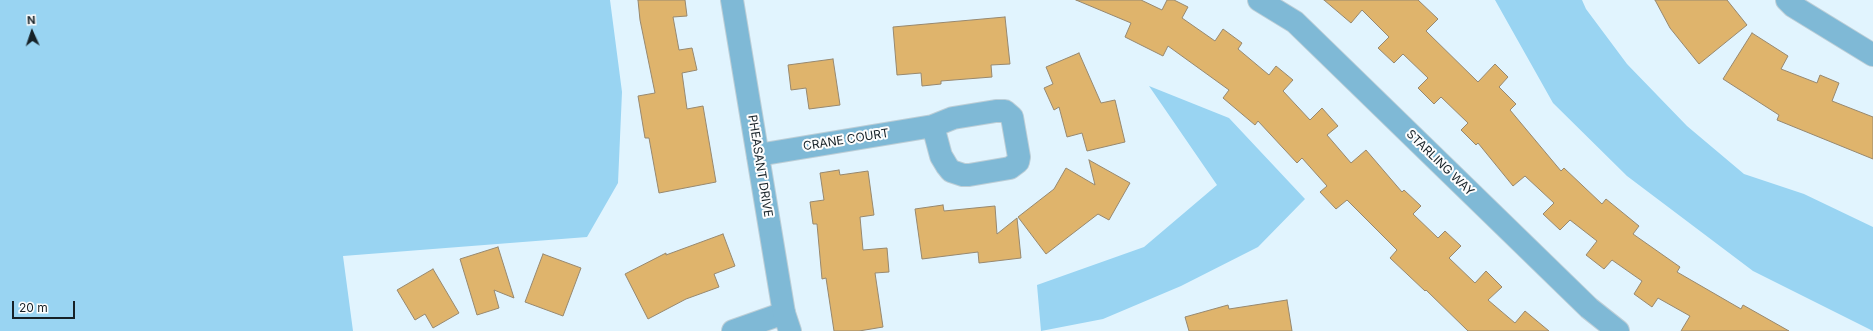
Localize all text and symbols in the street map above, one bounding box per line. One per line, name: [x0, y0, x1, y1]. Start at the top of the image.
north arrow: [12, 12, 52, 52]
text: N: [27, 13, 36, 27]
street label: PHEASANT DRIVE: [745, 114, 775, 218]
street label: CRANE COURT: [802, 126, 890, 154]
street label: STARLING WAY: [1403, 127, 1477, 199]
scale bar: [14, 293, 77, 319]
text: 20 m: [19, 300, 48, 315]

